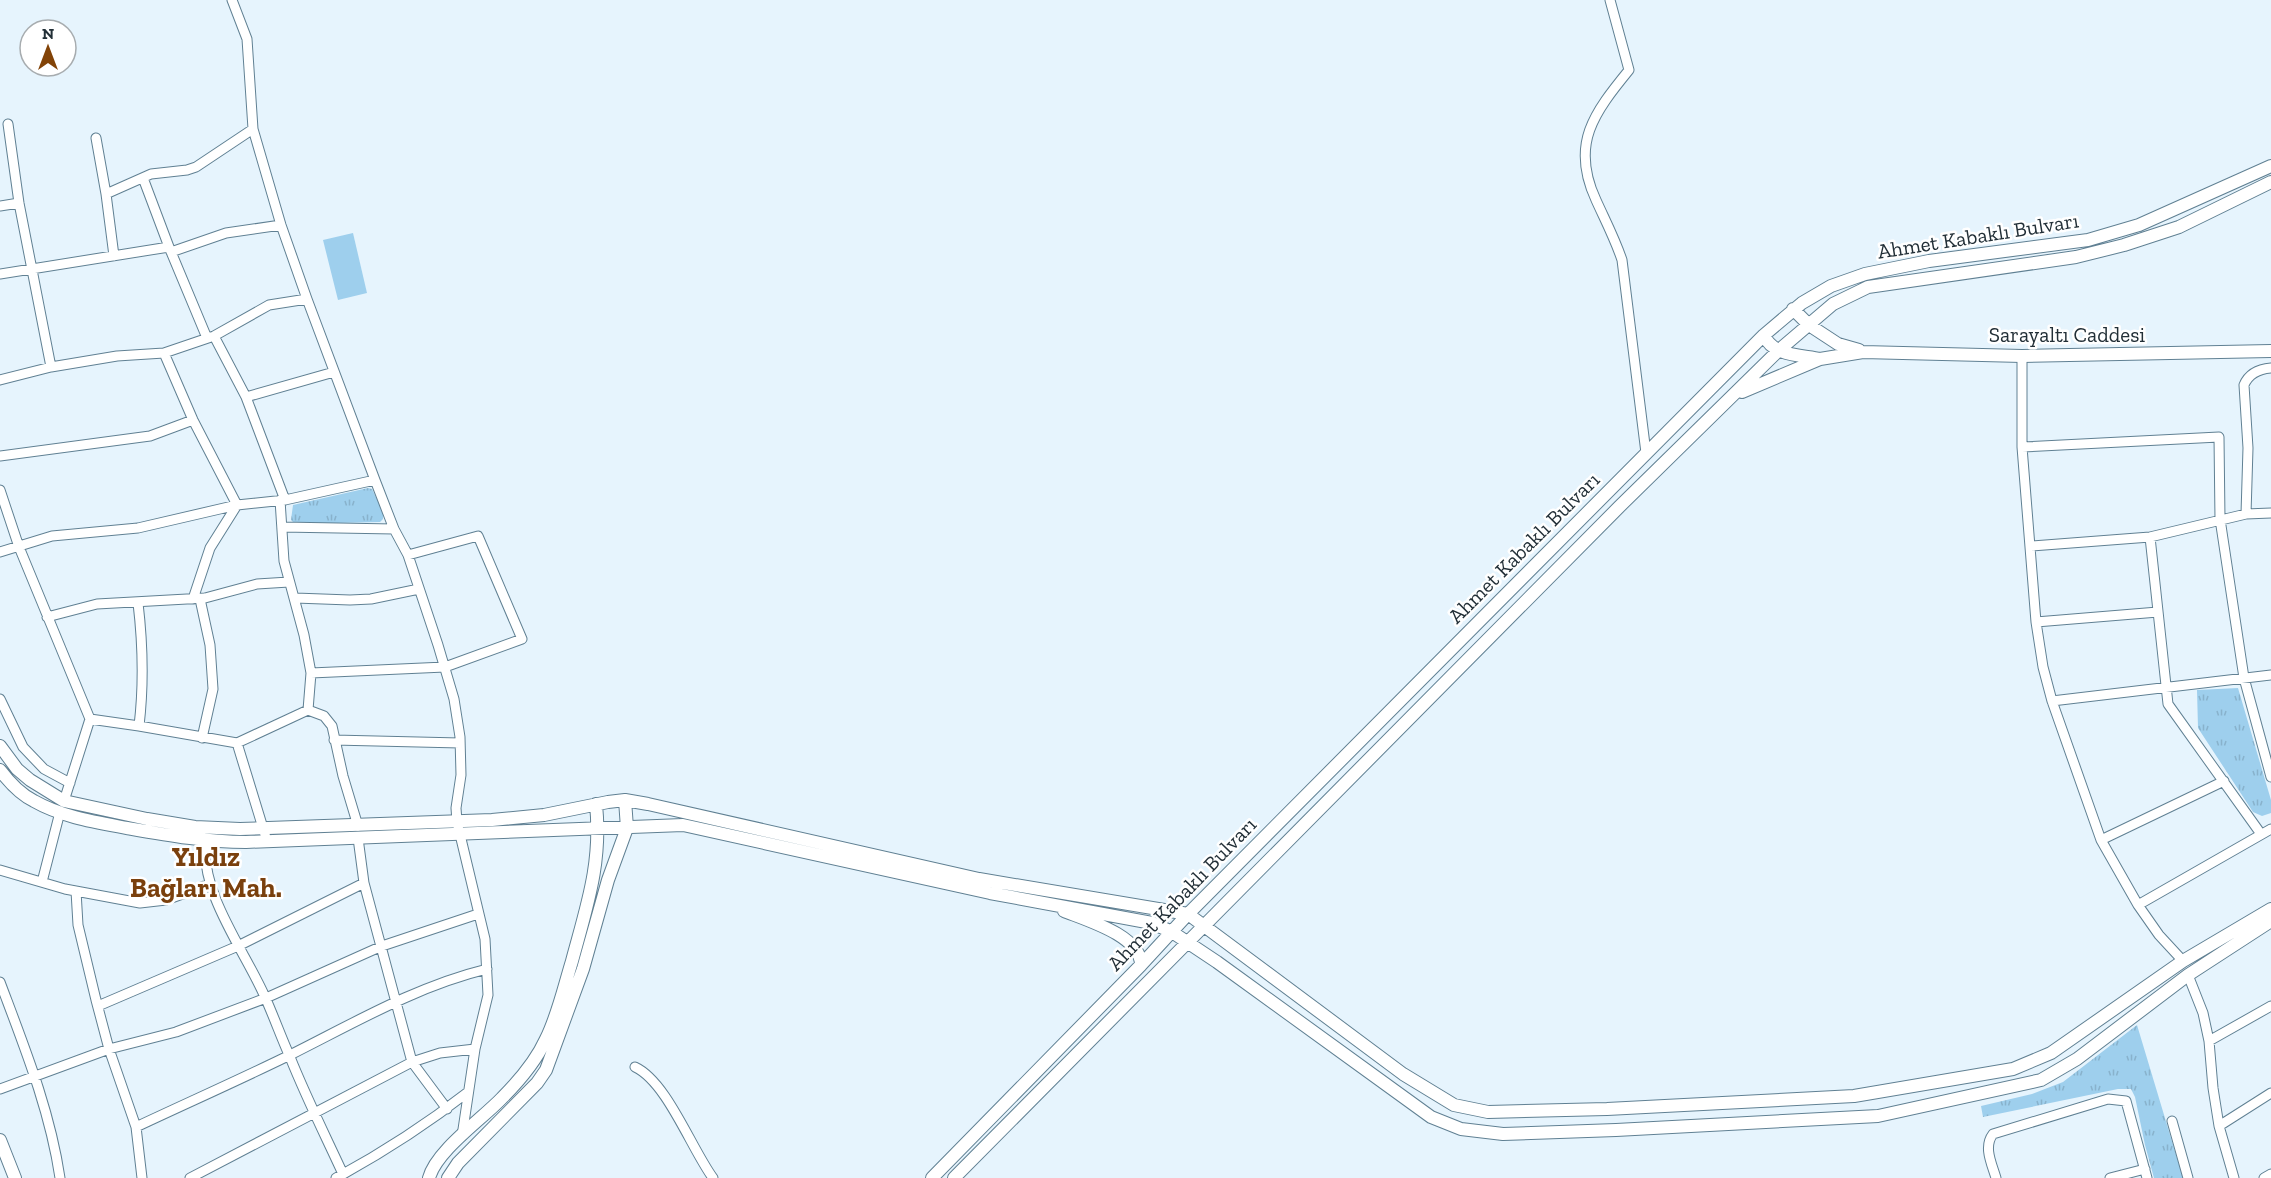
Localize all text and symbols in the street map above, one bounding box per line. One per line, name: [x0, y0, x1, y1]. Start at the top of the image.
north arrow: [18, 18, 78, 78]
text: N: [42, 24, 54, 43]
street label: Ahmet Kabaklı Bulvarı: [1876, 207, 2080, 264]
street label: Sarayaltı Caddesi: [1989, 322, 2145, 347]
street label: Ahmet Kabaklı Bulvarı: [1443, 467, 1604, 628]
street label: Ahmet Kabaklı Bulvarı: [1102, 812, 1261, 975]
district label: Yıldız Bağları Mah.: [130, 841, 282, 904]

